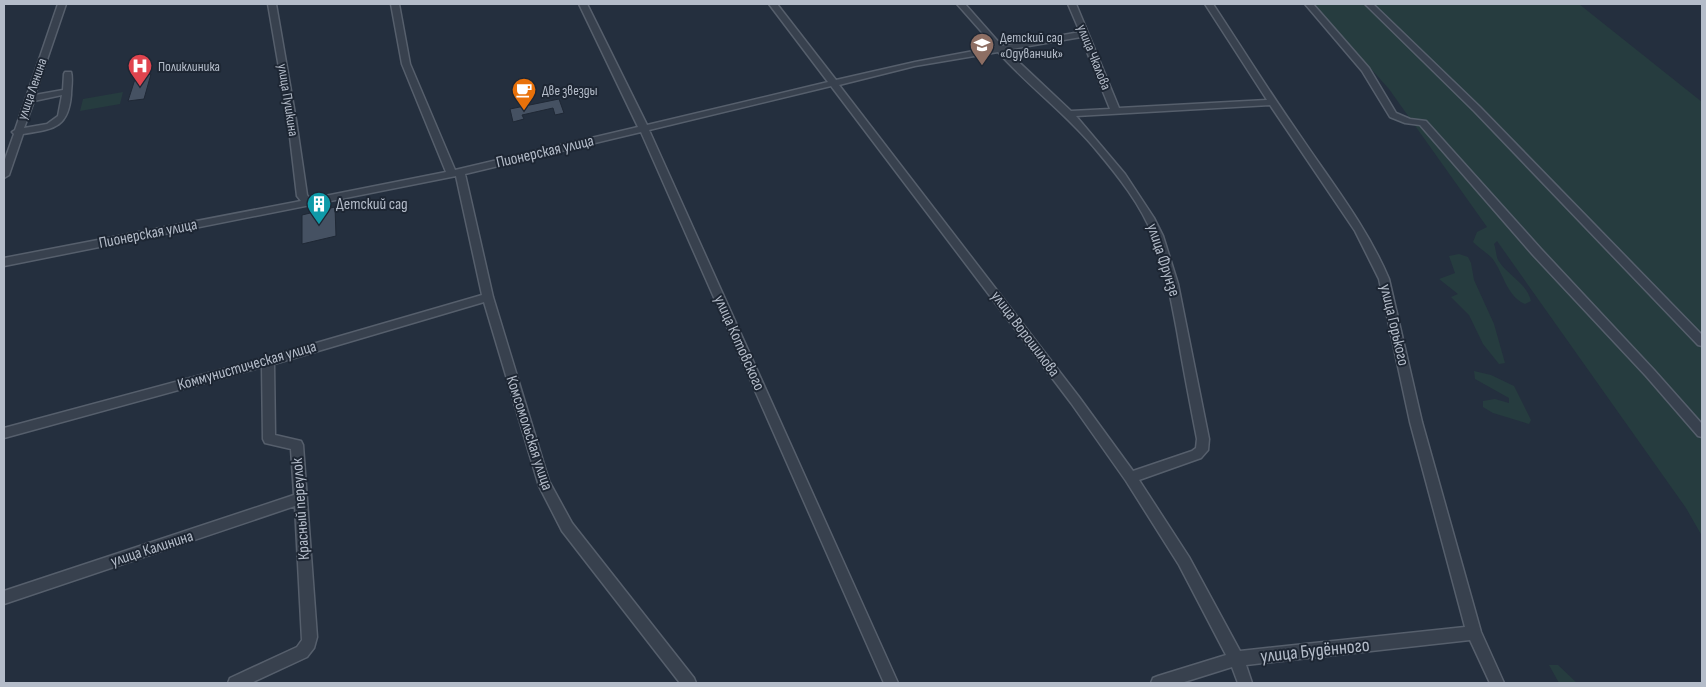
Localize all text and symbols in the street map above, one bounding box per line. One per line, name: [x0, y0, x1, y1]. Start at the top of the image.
street label: улица Чкалова: [1073, 22, 1115, 92]
place label: Детский сад «Одуванчик»: [1000, 29, 1063, 62]
school or university icon: Детский сад «Одуванчик»: [969, 32, 995, 66]
hospital icon: Поликлиника: [127, 53, 153, 87]
street label: улица Ленина: [14, 56, 50, 122]
place label: Поликлиника: [158, 58, 220, 75]
street label: улица Пушкина: [274, 62, 302, 138]
cafe icon: Две звезды: [511, 77, 537, 111]
place label: Две звезды: [542, 82, 598, 99]
street label: Пионерская улица: [494, 132, 596, 172]
building icon: Детский сад: [306, 191, 332, 225]
place label: Детский сад: [336, 195, 408, 214]
street label: Пионерская улица: [97, 215, 199, 253]
street label: улица Фрунзе: [1142, 221, 1184, 299]
street label: улица Горького: [1375, 282, 1413, 368]
street label: улица Ворошилова: [987, 287, 1063, 381]
street label: улица Котовского: [709, 292, 769, 394]
street label: Коммунистическая улица: [175, 337, 319, 395]
street label: Комсомольская улица: [502, 373, 556, 493]
street label: Красный переулок: [288, 457, 314, 561]
street label: улица Калинина: [108, 527, 196, 571]
street label: улица Будённого: [1259, 634, 1371, 668]

